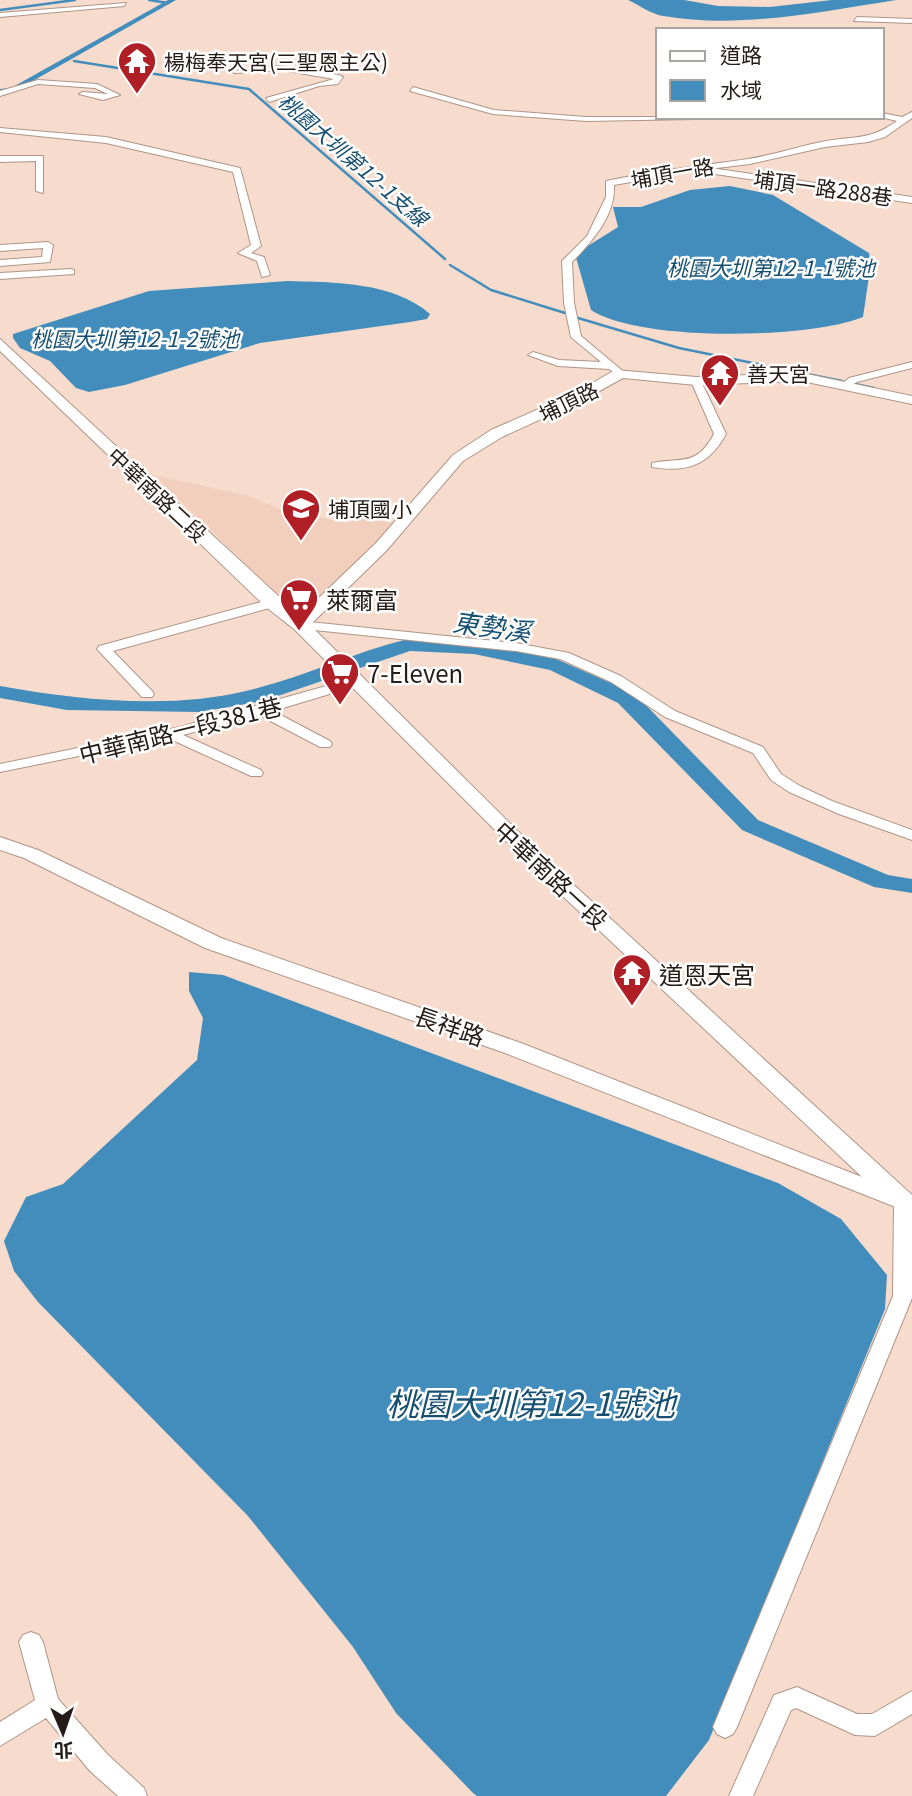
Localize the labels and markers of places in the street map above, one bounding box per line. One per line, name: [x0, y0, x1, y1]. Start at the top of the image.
temple icon: 楊梅奉天宮(三聖恩主公): [116, 40, 158, 95]
place label: 楊梅奉天宮(三聖恩主公): [164, 46, 388, 76]
temple icon: 善天宮: [699, 352, 741, 407]
place label: 善天宮: [747, 358, 810, 388]
school or university icon: 埔頂國小: [280, 487, 322, 542]
place label: 埔頂國小: [328, 493, 412, 523]
supermarket icon: 萊爾富: [278, 577, 320, 632]
place label: 萊爾富: [326, 581, 398, 616]
supermarket icon: 7-Eleven: [319, 651, 361, 706]
place label: 7-Eleven: [367, 655, 463, 690]
temple icon: 道恩天宮: [611, 952, 653, 1007]
place label: 道恩天宮: [659, 956, 755, 991]

